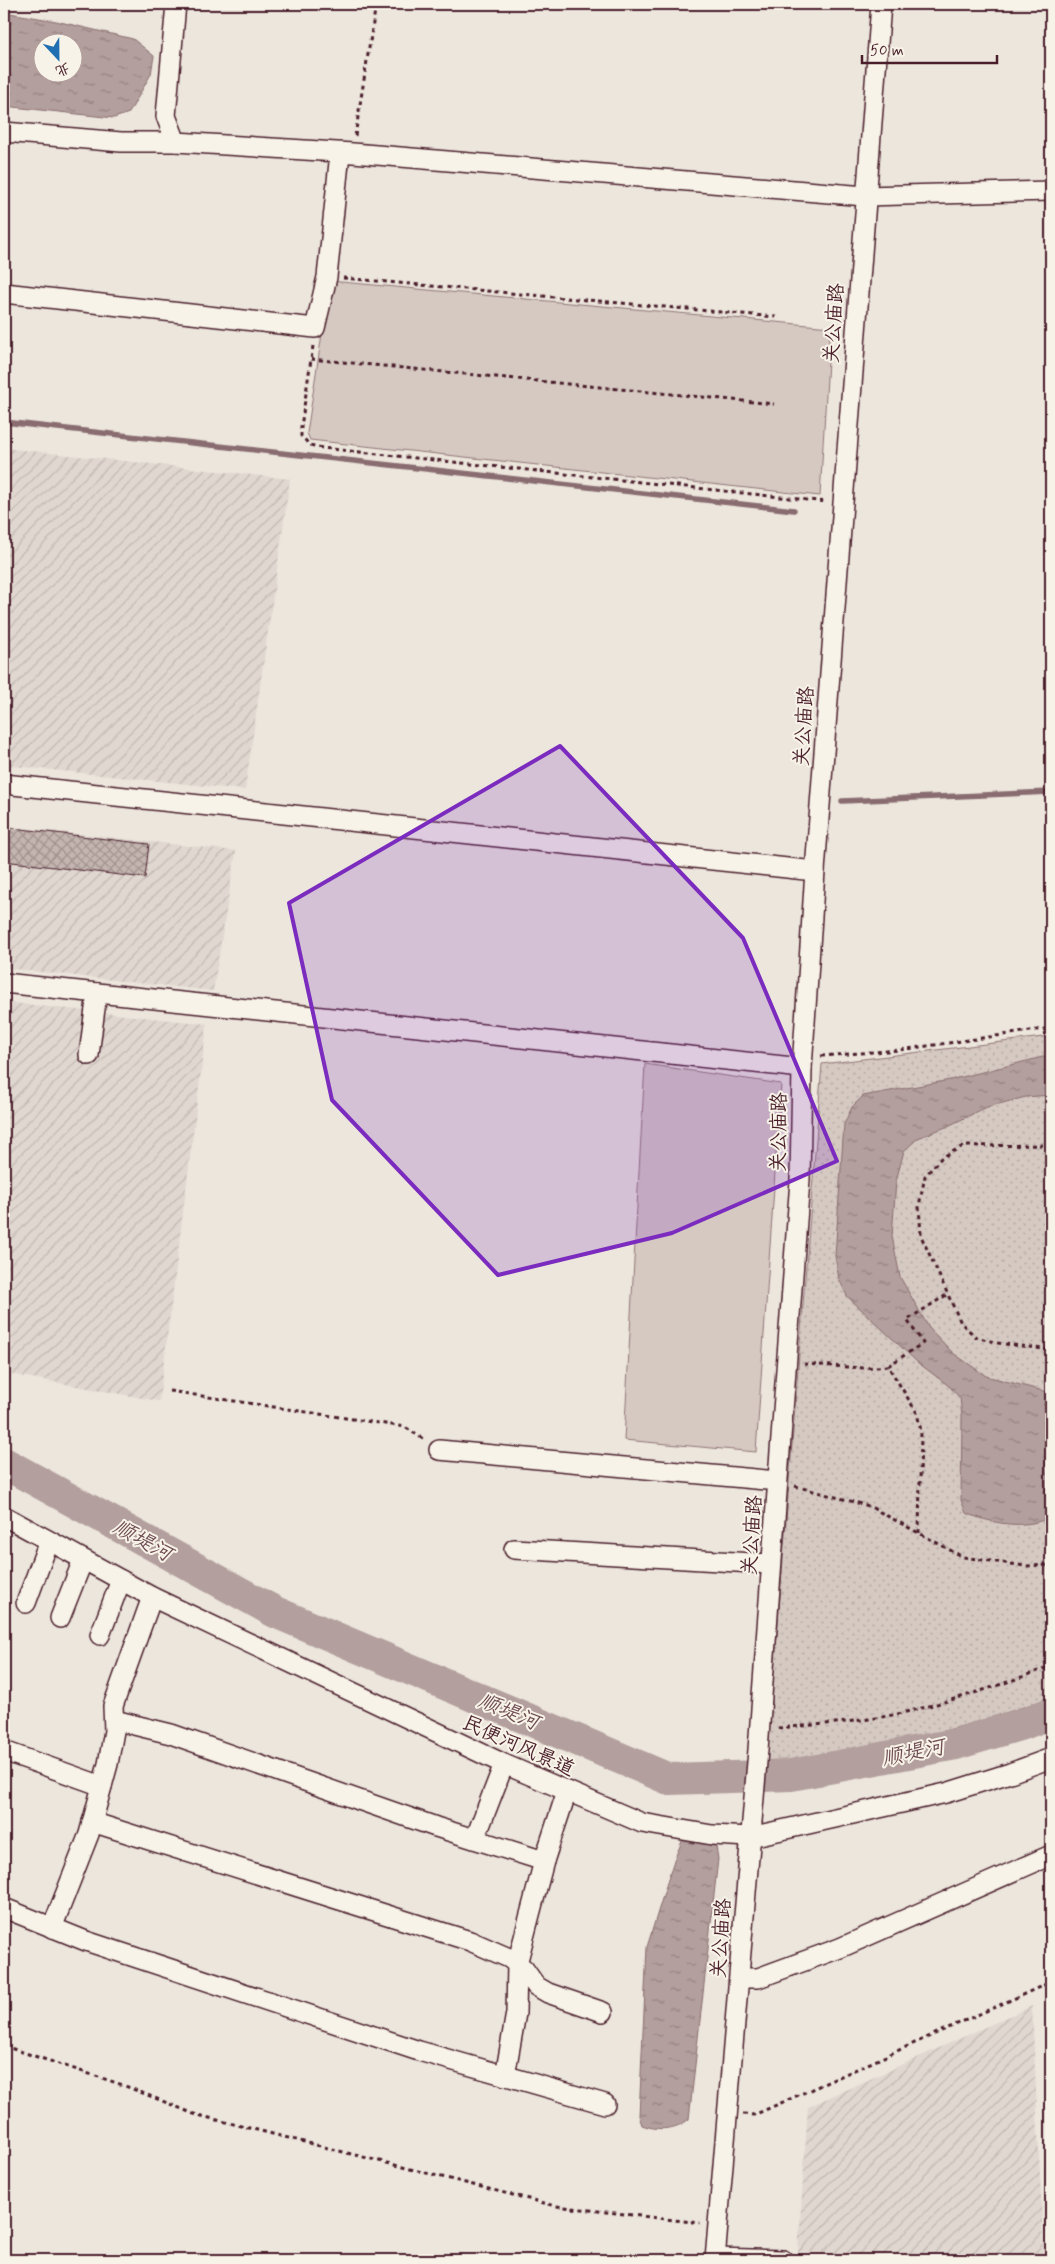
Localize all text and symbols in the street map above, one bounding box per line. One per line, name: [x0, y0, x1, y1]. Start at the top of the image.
north arrow: [32, 32, 82, 82]
scale bar: [862, 32, 998, 64]
text: 50 m: [870, 41, 904, 61]
text: 北: [53, 58, 72, 80]
street label: 关公庙路: [818, 281, 851, 364]
street label: 关公庙路: [788, 684, 821, 767]
street label: 关公庙路: [765, 1091, 794, 1172]
street label: 关公庙路: [736, 1493, 769, 1576]
water label: 顺堤河: [108, 1513, 179, 1570]
water label: 顺堤河: [474, 1687, 546, 1738]
street label: 民便河风景道: [458, 1710, 579, 1783]
water label: 顺堤河: [880, 1733, 950, 1773]
street label: 关公庙路: [705, 1896, 738, 1979]

